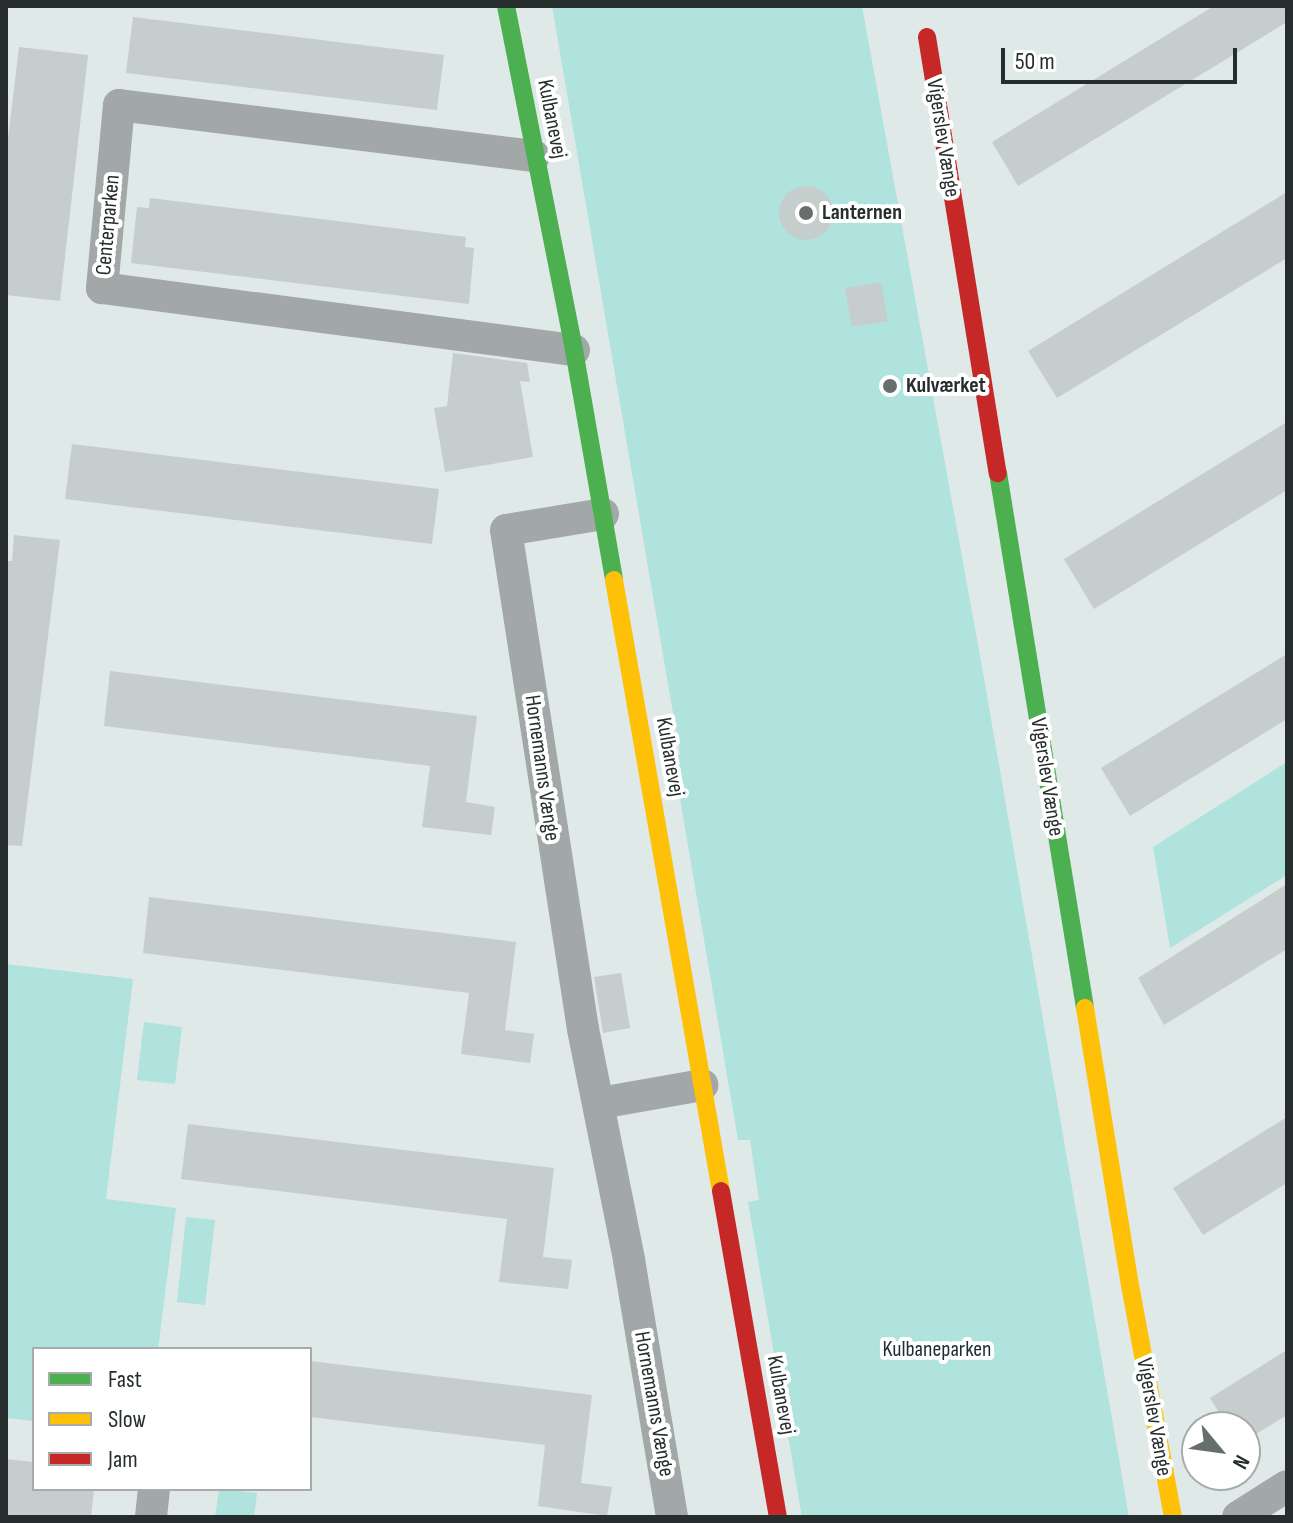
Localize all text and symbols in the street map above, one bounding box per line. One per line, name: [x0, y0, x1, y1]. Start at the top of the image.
scale bar: [1005, 32, 1241, 82]
text: 50 m: [1015, 47, 1055, 76]
street label: Kulbanevej: [531, 77, 573, 161]
street label: Vigerslev Vænge: [921, 77, 965, 199]
street label: Centerparken: [90, 174, 126, 276]
place label: Lanternen: [822, 200, 902, 226]
marker: Lanternen: [797, 204, 815, 222]
place label: Kulværket: [906, 373, 986, 399]
marker: Kulværket: [881, 377, 899, 395]
street label: Hornemanns Vænge: [519, 693, 565, 843]
street label: Kulbanevej: [650, 715, 690, 799]
street label: Vigerslev Vænge: [1025, 716, 1069, 838]
street label: Hornemanns Vænge: [628, 1329, 680, 1479]
park label: Kulbaneparken: [883, 1337, 991, 1363]
legend: [32, 1347, 312, 1491]
street label: Kulbanevej: [761, 1353, 801, 1437]
street label: Vigerslev Vænge: [1131, 1356, 1177, 1478]
text: Fast: [108, 1365, 142, 1394]
text: Slow: [108, 1405, 146, 1434]
north arrow: [1181, 1411, 1261, 1491]
text: Jam: [108, 1445, 138, 1474]
text: N: [1226, 1450, 1255, 1474]

